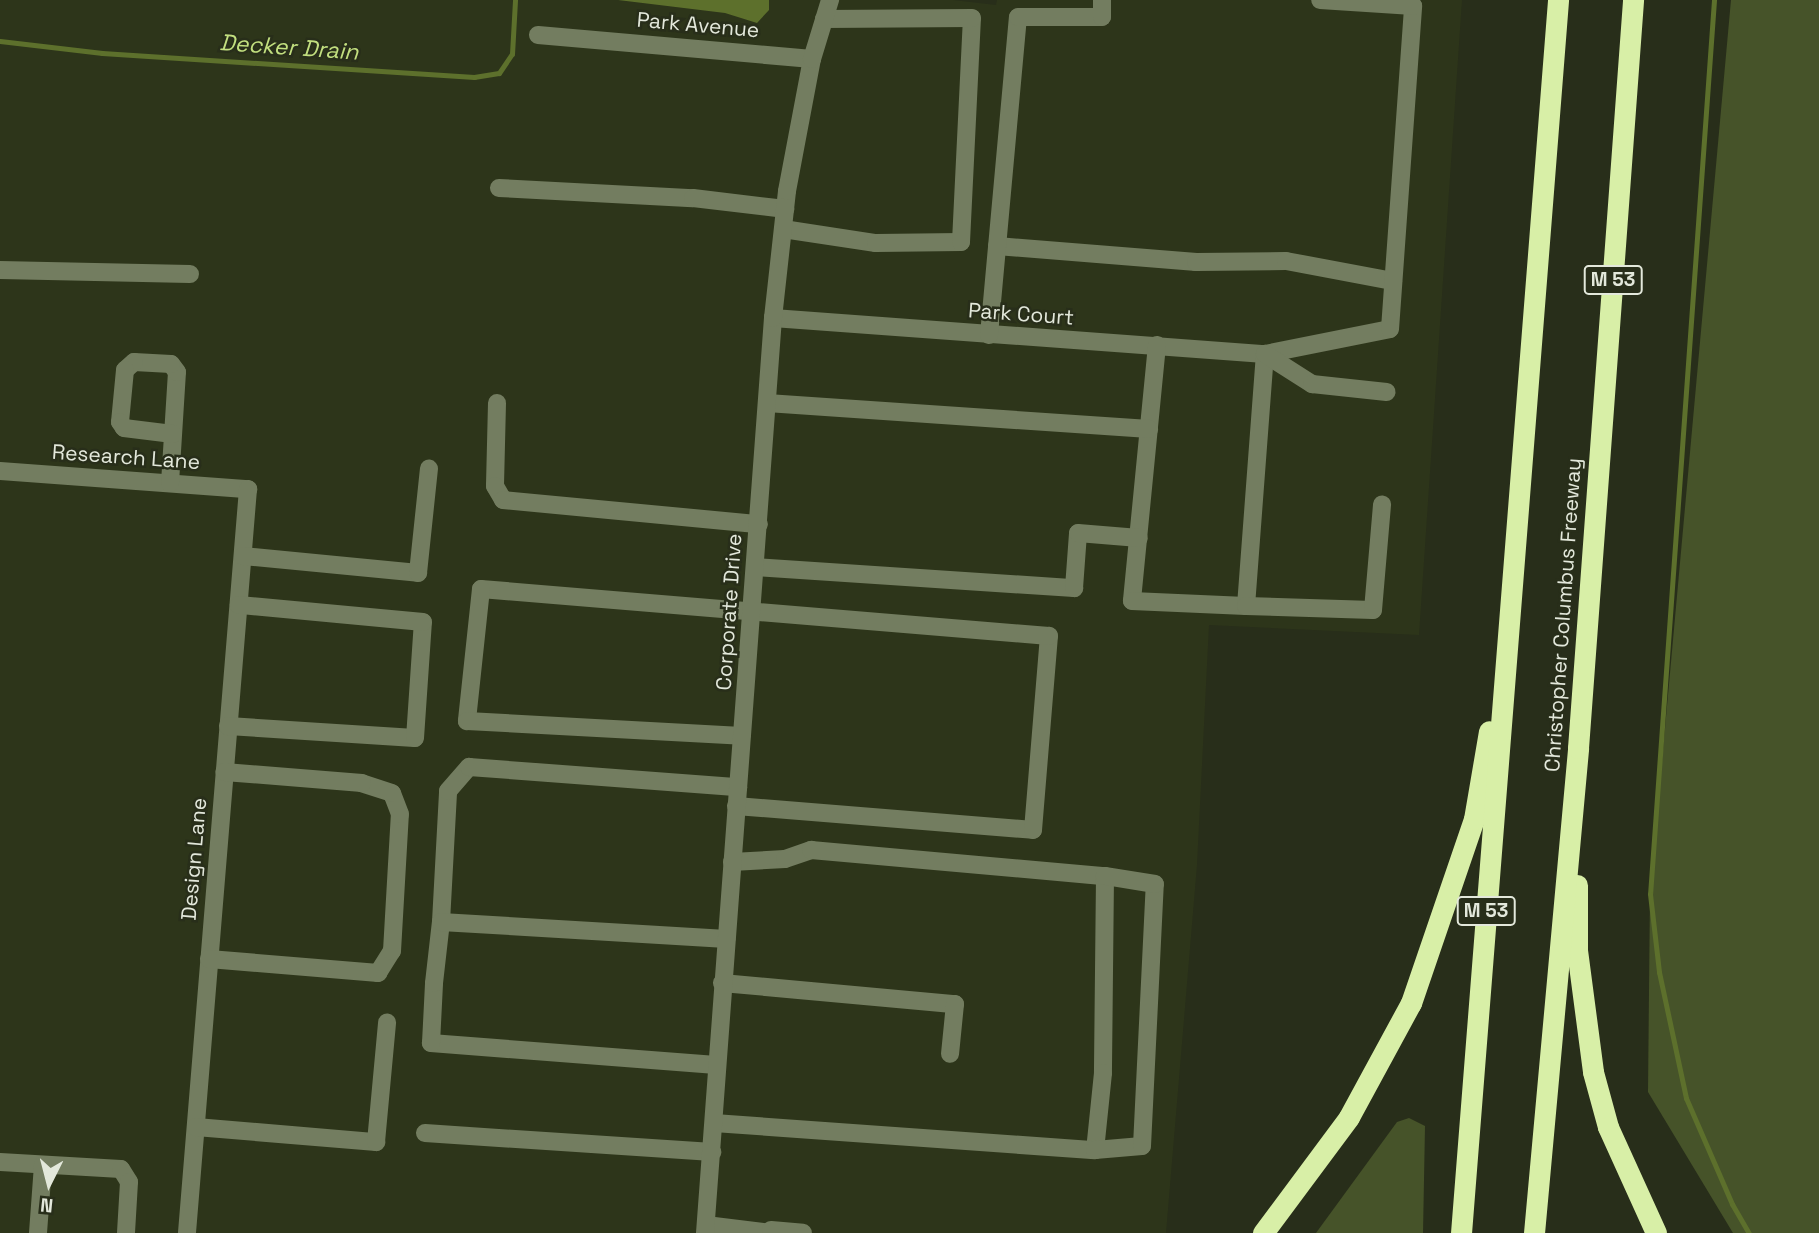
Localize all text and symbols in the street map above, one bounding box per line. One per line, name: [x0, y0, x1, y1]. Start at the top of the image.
street label: Park Avenue: [636, 7, 760, 43]
water label: Decker Drain: [219, 28, 359, 66]
road number: M 53: [1583, 264, 1643, 296]
street label: Park Court: [967, 298, 1075, 330]
street label: Research Lane: [51, 439, 201, 475]
street label: Christopher Columbus Freeway: [1539, 457, 1587, 773]
street label: Corporate Drive: [711, 533, 747, 691]
street label: Design Lane: [176, 797, 212, 921]
road number: M 53: [1456, 896, 1516, 926]
north arrow: [14, 1149, 84, 1219]
text: N: [39, 1192, 54, 1218]

